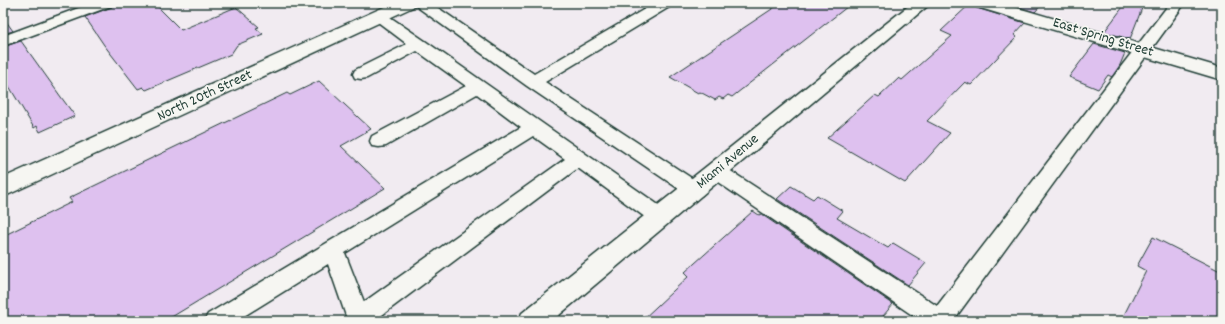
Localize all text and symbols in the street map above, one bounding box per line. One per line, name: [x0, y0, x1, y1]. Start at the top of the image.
street label: East Spring Street: [1050, 12, 1157, 64]
street label: North 20th Street: [154, 64, 257, 128]
street label: Miami Avenue: [692, 129, 765, 195]

